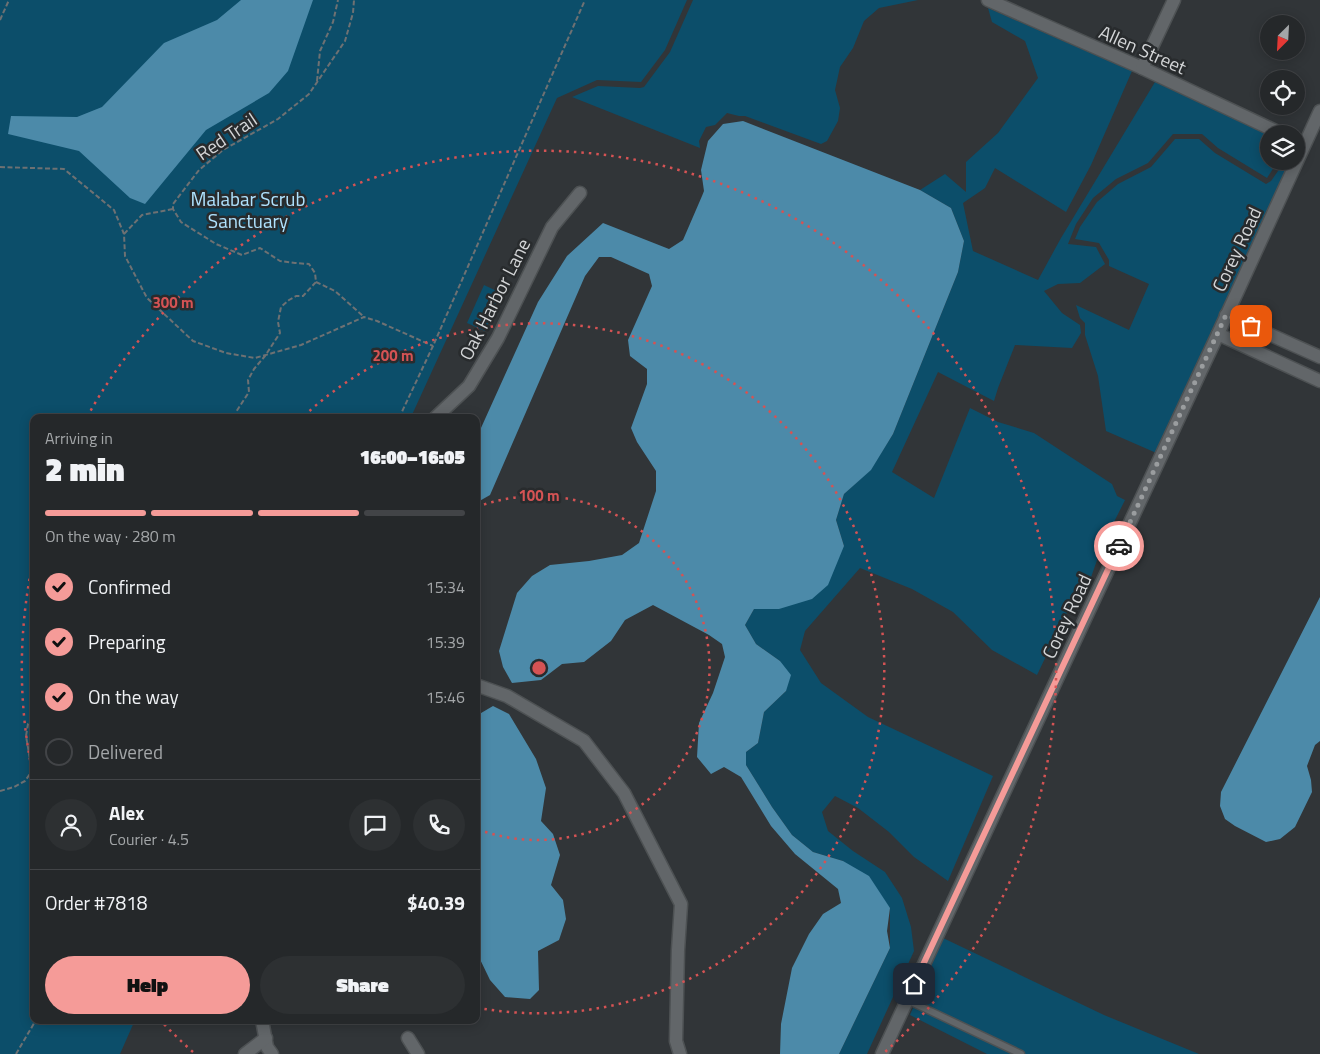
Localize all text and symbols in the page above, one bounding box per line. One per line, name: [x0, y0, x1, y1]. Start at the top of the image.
north arrow: [1260, 15, 1305, 60]
map controls: [1260, 15, 1305, 170]
street label: Allen Street: [1095, 17, 1192, 81]
button: locate: [1260, 70, 1305, 115]
street label: Red Trail: [190, 105, 262, 167]
button: layers: [1260, 125, 1305, 170]
park label: Malabar Scrub Sanctuary: [191, 184, 305, 235]
street label: Corey Road: [1204, 202, 1268, 296]
street label: Oak Harbor Lane: [451, 233, 537, 365]
text: 300 m: [152, 291, 194, 314]
pin: [1230, 305, 1272, 347]
icon: bag: [1237, 312, 1265, 340]
text: 200 m: [372, 344, 414, 367]
text: Arriving in: [45, 426, 113, 450]
text: 16:00–16:05: [360, 442, 465, 471]
text: 2 min: [45, 445, 125, 493]
text: 100 m: [518, 484, 560, 507]
courier: [1094, 521, 1144, 571]
text: On the way · 280 m: [45, 524, 176, 548]
icon: car: [1105, 532, 1133, 560]
street label: Corey Road: [1034, 569, 1098, 663]
text: Confirmed: [88, 572, 171, 601]
icon: check: [45, 573, 73, 601]
text: 15:34: [426, 575, 465, 599]
text: Preparing: [88, 627, 165, 656]
icon: check: [45, 628, 73, 656]
text: 15:39: [426, 630, 465, 654]
centre of rings: [530, 659, 548, 677]
text: On the way: [88, 682, 179, 711]
icon: check: [45, 683, 73, 711]
text: 15:46: [426, 685, 465, 709]
text: Delivered: [88, 737, 163, 766]
text: Alex: [109, 798, 144, 827]
button: person: [45, 799, 97, 851]
button: chat: [349, 799, 401, 851]
button: phone: [413, 799, 465, 851]
text: Courier · 4.5: [109, 827, 189, 851]
text: Order #7818: [45, 888, 147, 917]
text: $40.39: [407, 888, 465, 917]
button: Help: [45, 956, 250, 1014]
button: Share: [260, 956, 465, 1014]
pin: [893, 963, 935, 1005]
icon: home: [900, 970, 928, 998]

